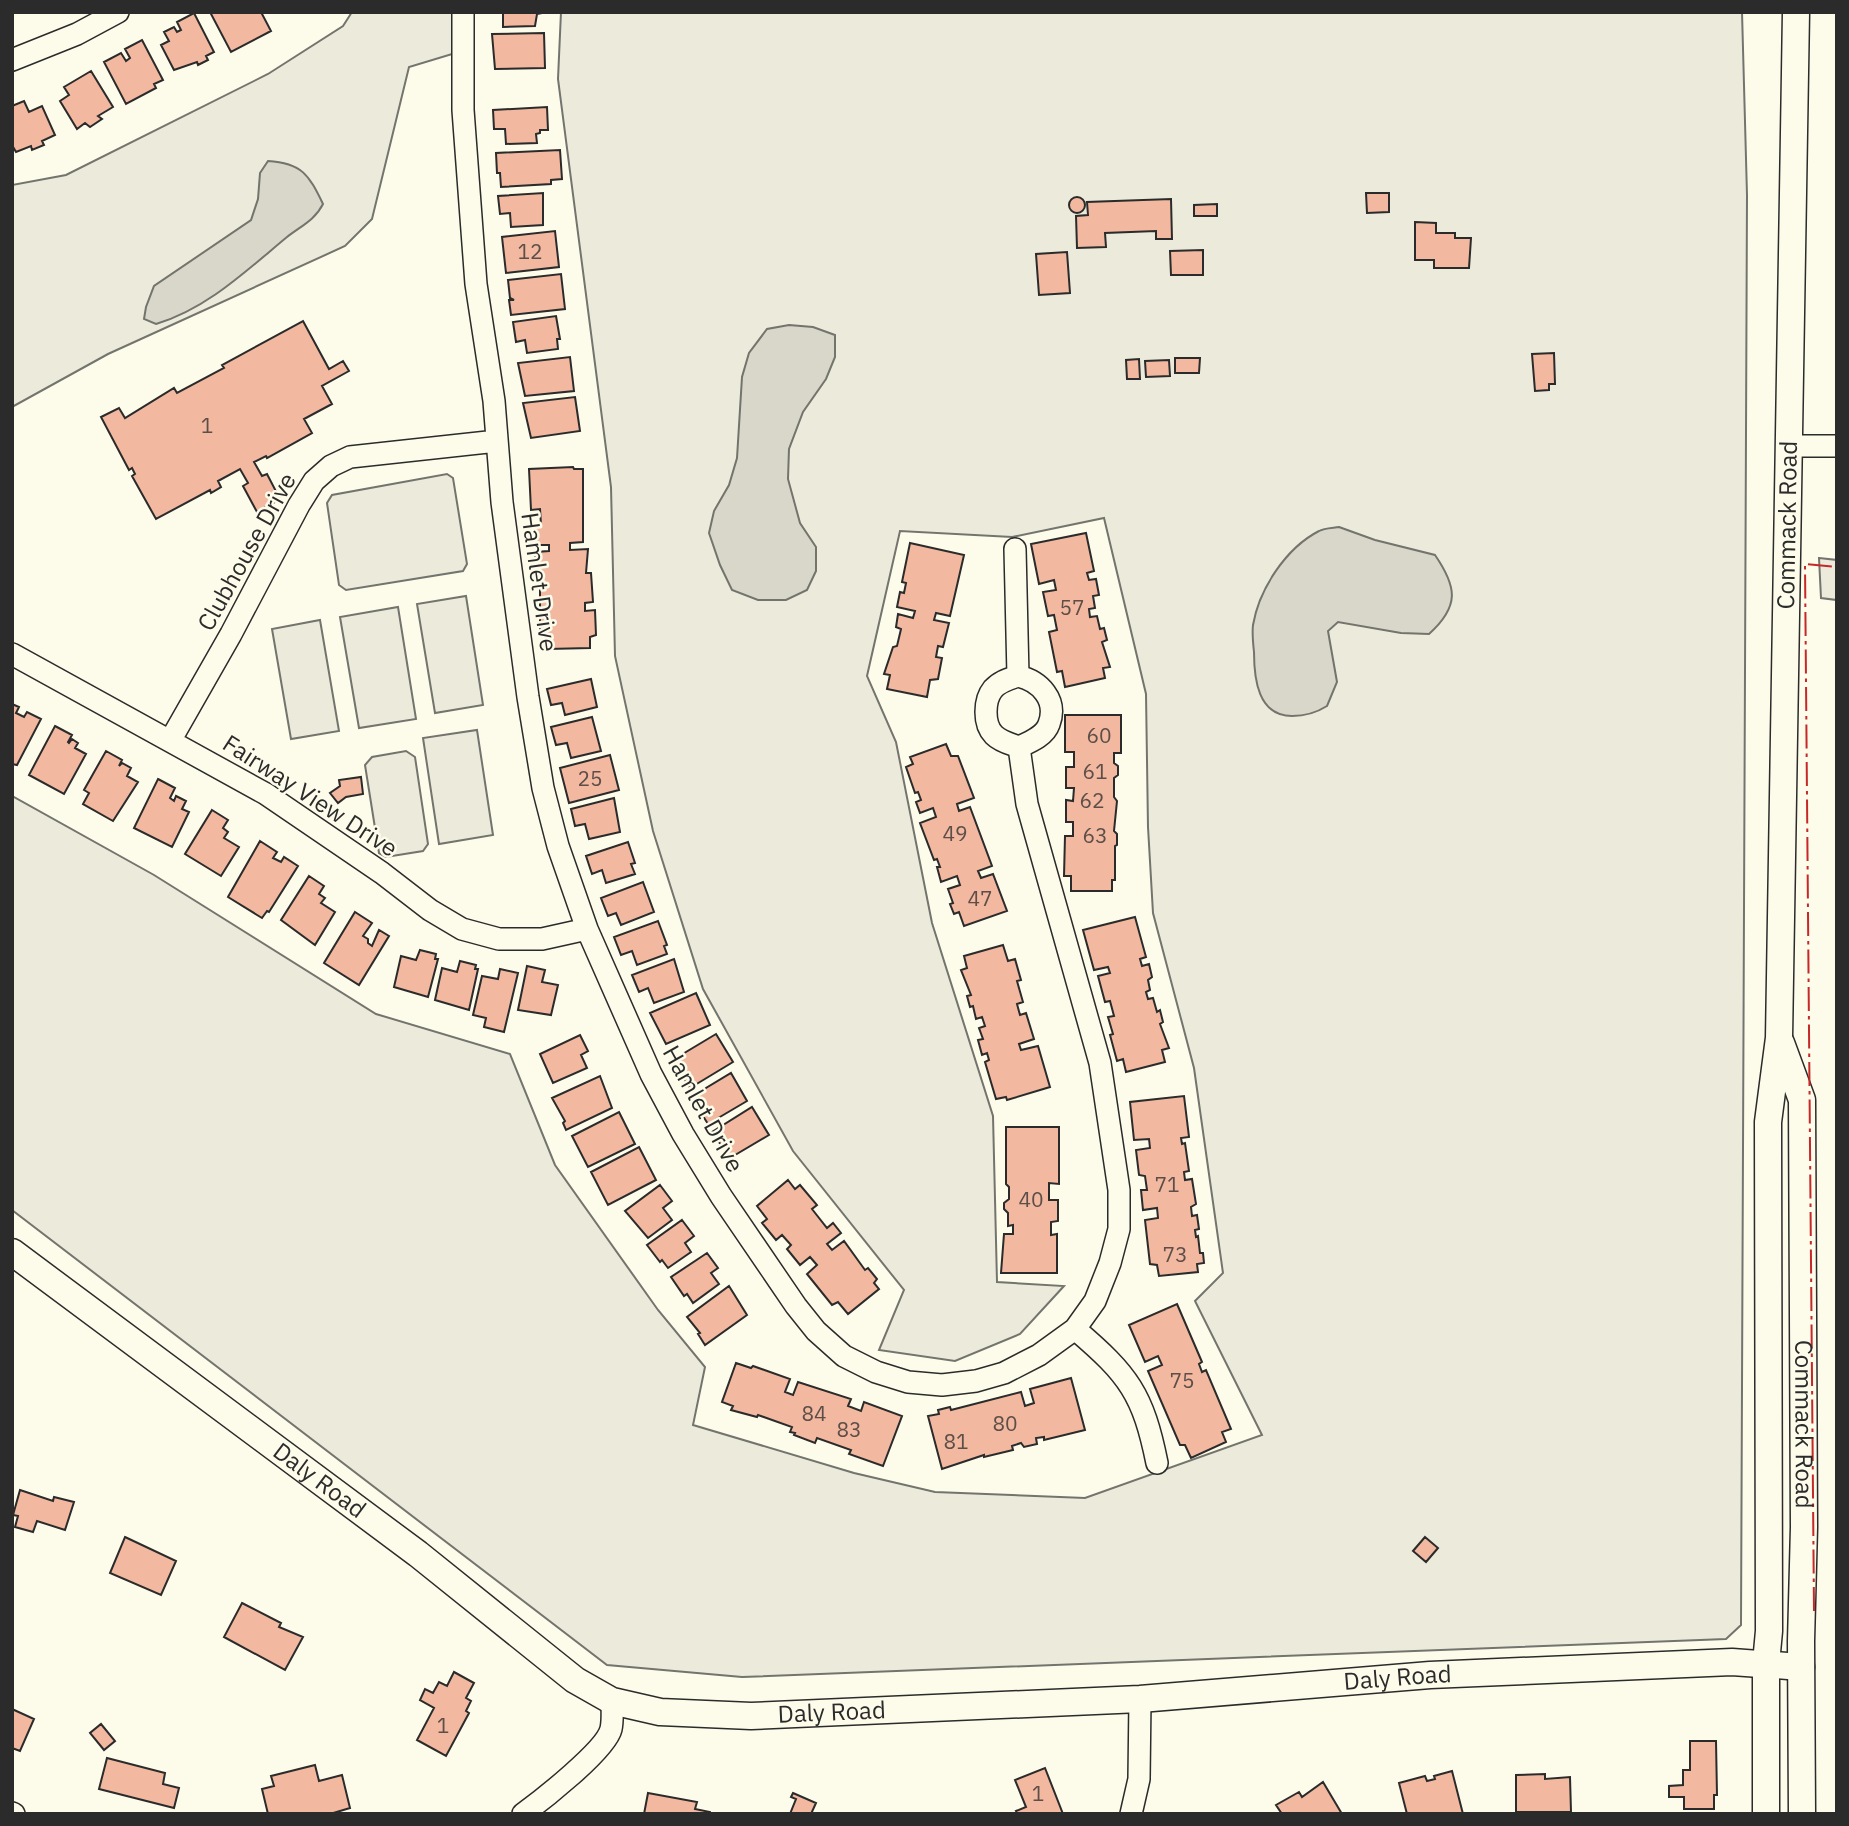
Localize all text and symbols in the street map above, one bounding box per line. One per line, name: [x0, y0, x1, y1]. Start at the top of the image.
house number: 12: [517, 237, 543, 265]
house number: 1: [201, 411, 213, 439]
street label: Commack Road: [1769, 440, 1804, 610]
street label: Clubhouse Drive: [189, 467, 303, 636]
street label: Hamlet Drive: [514, 510, 566, 654]
house number: 57: [1059, 593, 1085, 621]
house number: 60: [1086, 721, 1112, 749]
street label: Fairway View Drive: [217, 727, 404, 864]
house number: 61: [1082, 757, 1108, 785]
house number: 25: [577, 764, 603, 792]
house number: 62: [1079, 786, 1105, 814]
house number: 49: [942, 819, 968, 847]
house number: 63: [1082, 821, 1108, 849]
house number: 47: [967, 884, 993, 912]
street label: Hamlet Drive: [656, 1039, 752, 1178]
house number: 71: [1154, 1170, 1180, 1198]
house number: 40: [1018, 1185, 1044, 1213]
house number: 73: [1162, 1240, 1188, 1268]
street label: Commack Road: [1788, 1340, 1821, 1509]
house number: 75: [1169, 1366, 1195, 1394]
house number: 84: [801, 1399, 827, 1427]
house number: 80: [992, 1409, 1018, 1437]
house number: 83: [836, 1415, 862, 1443]
house number: 81: [943, 1427, 969, 1455]
street label: Daly Road: [267, 1435, 373, 1525]
street label: Daly Road: [1342, 1657, 1452, 1697]
street label: Daly Road: [777, 1693, 886, 1730]
house number: 1: [437, 1711, 449, 1739]
house number: 1: [1032, 1779, 1044, 1807]

